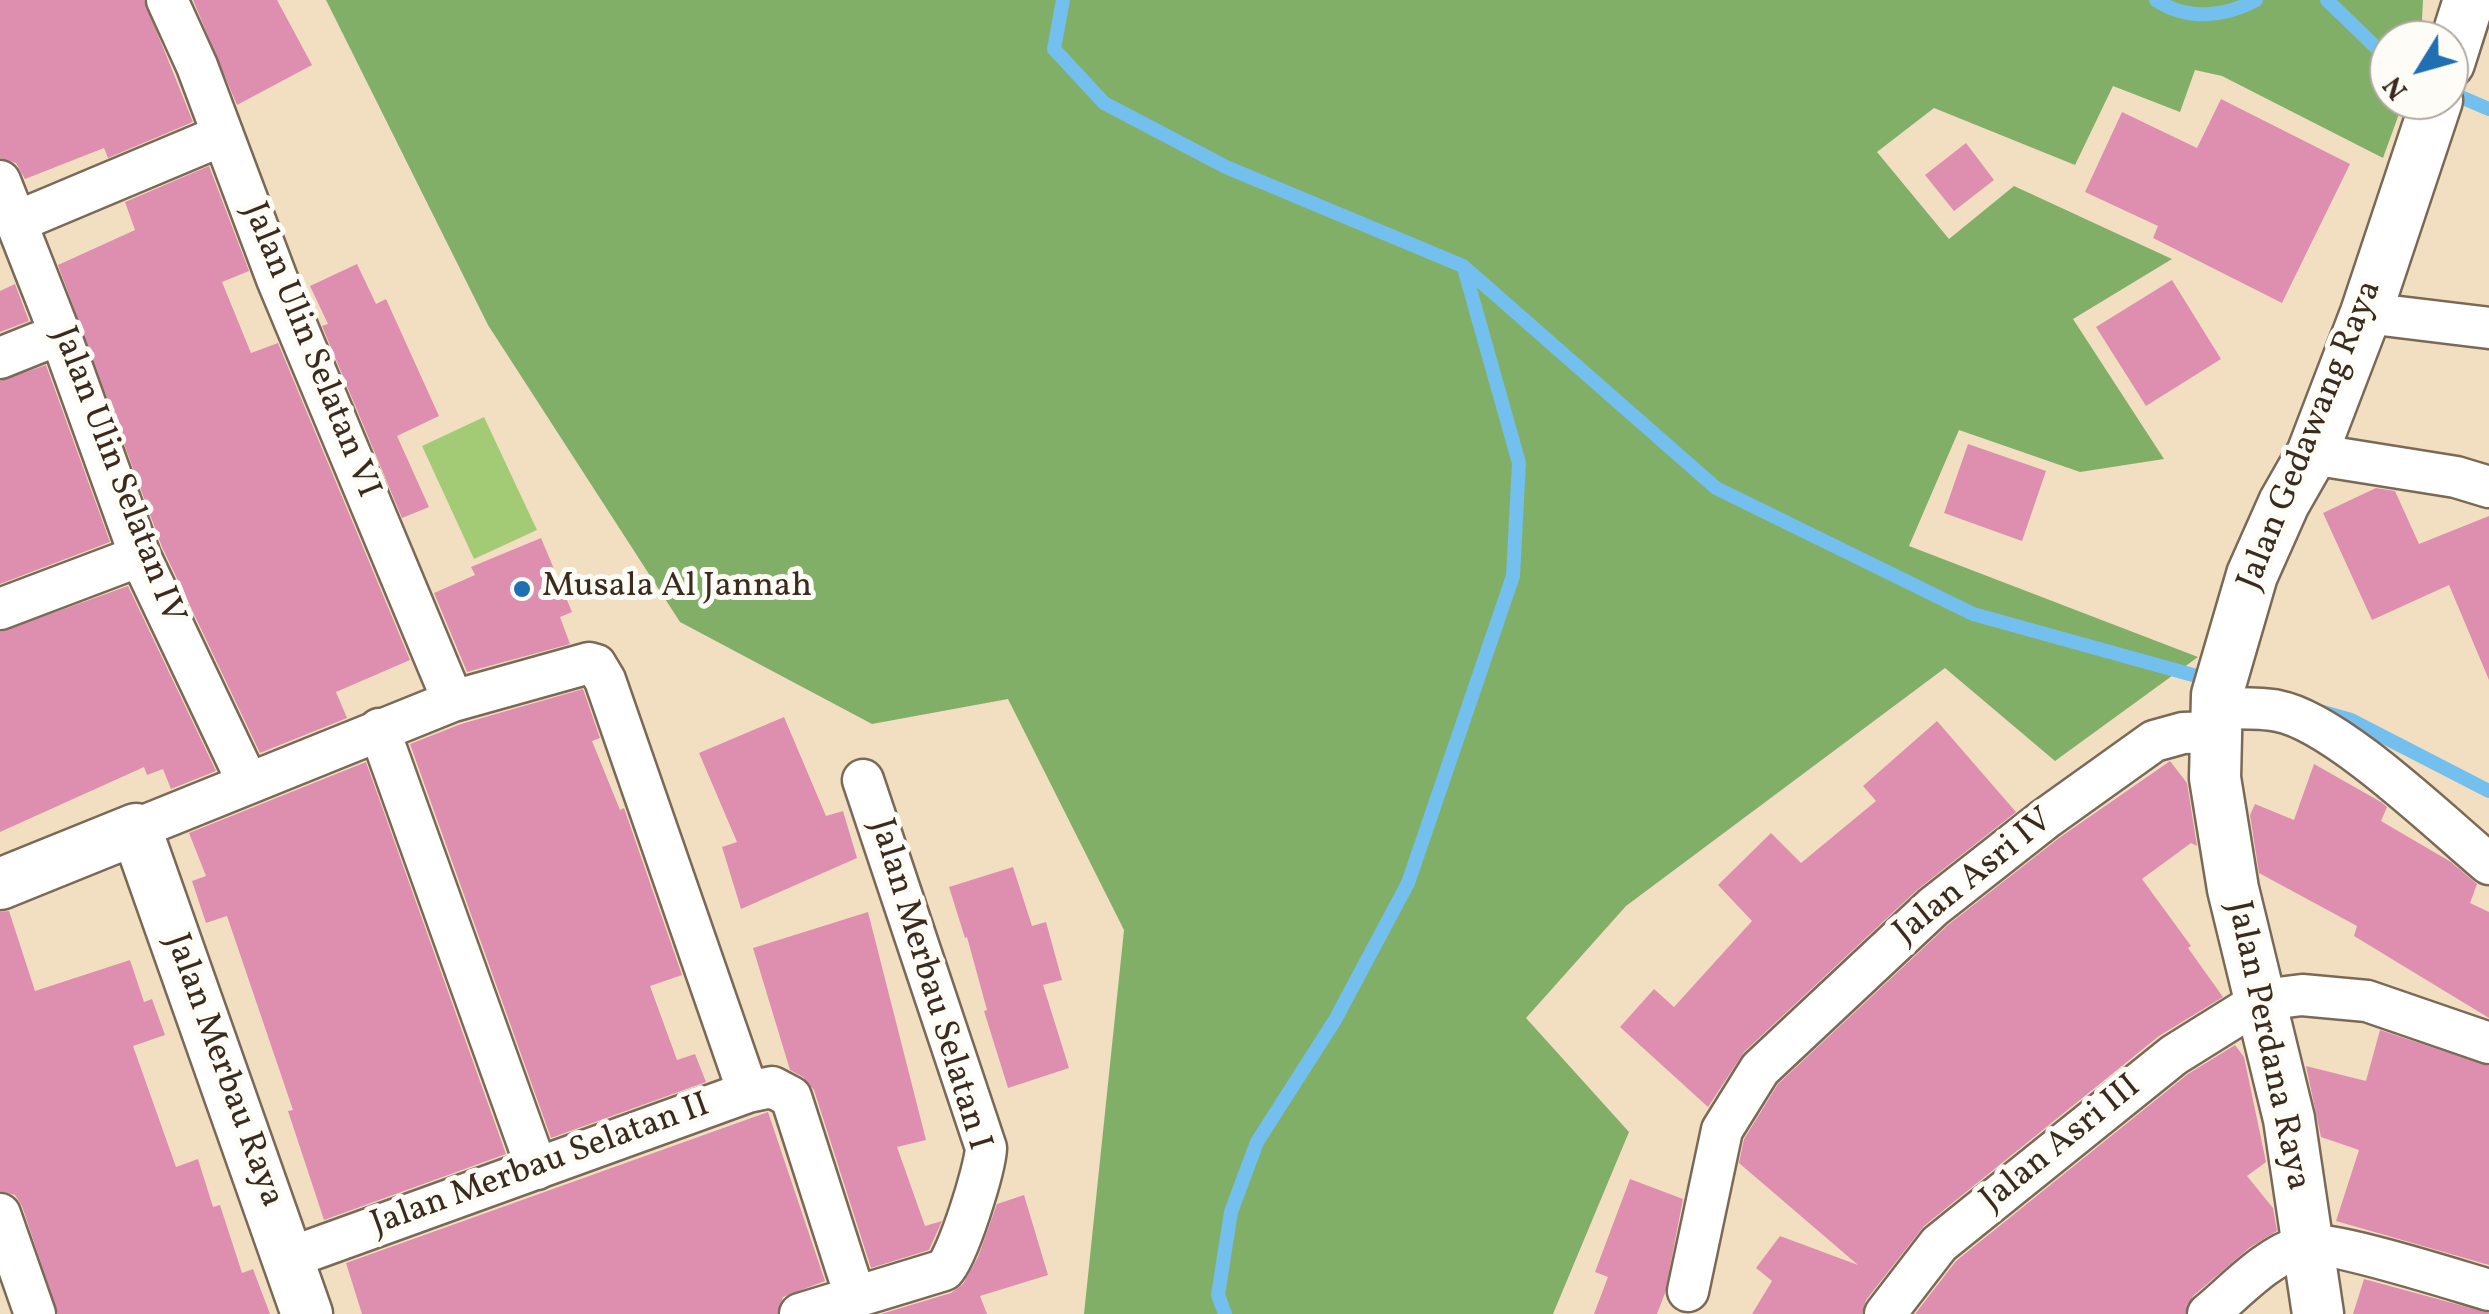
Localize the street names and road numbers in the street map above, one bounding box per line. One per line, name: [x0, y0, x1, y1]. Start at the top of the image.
street label: Jalan Ulin Selatan VI: [231, 197, 387, 505]
street label: Jalan Gedawang Raya: [2231, 275, 2393, 597]
street label: Jalan Ulin Selatan IV: [40, 322, 192, 630]
street label: Jalan Asri IV: [1887, 801, 2063, 955]
street label: Jalan Merbau Selatan I: [858, 814, 998, 1156]
street label: Jalan Perdana Raya: [2215, 897, 2317, 1195]
street label: Jalan Merbau Raya: [153, 929, 291, 1213]
street label: Jalan Asri III: [1974, 1068, 2150, 1222]
street label: Jalan Merbau Selatan II: [366, 1086, 716, 1248]

